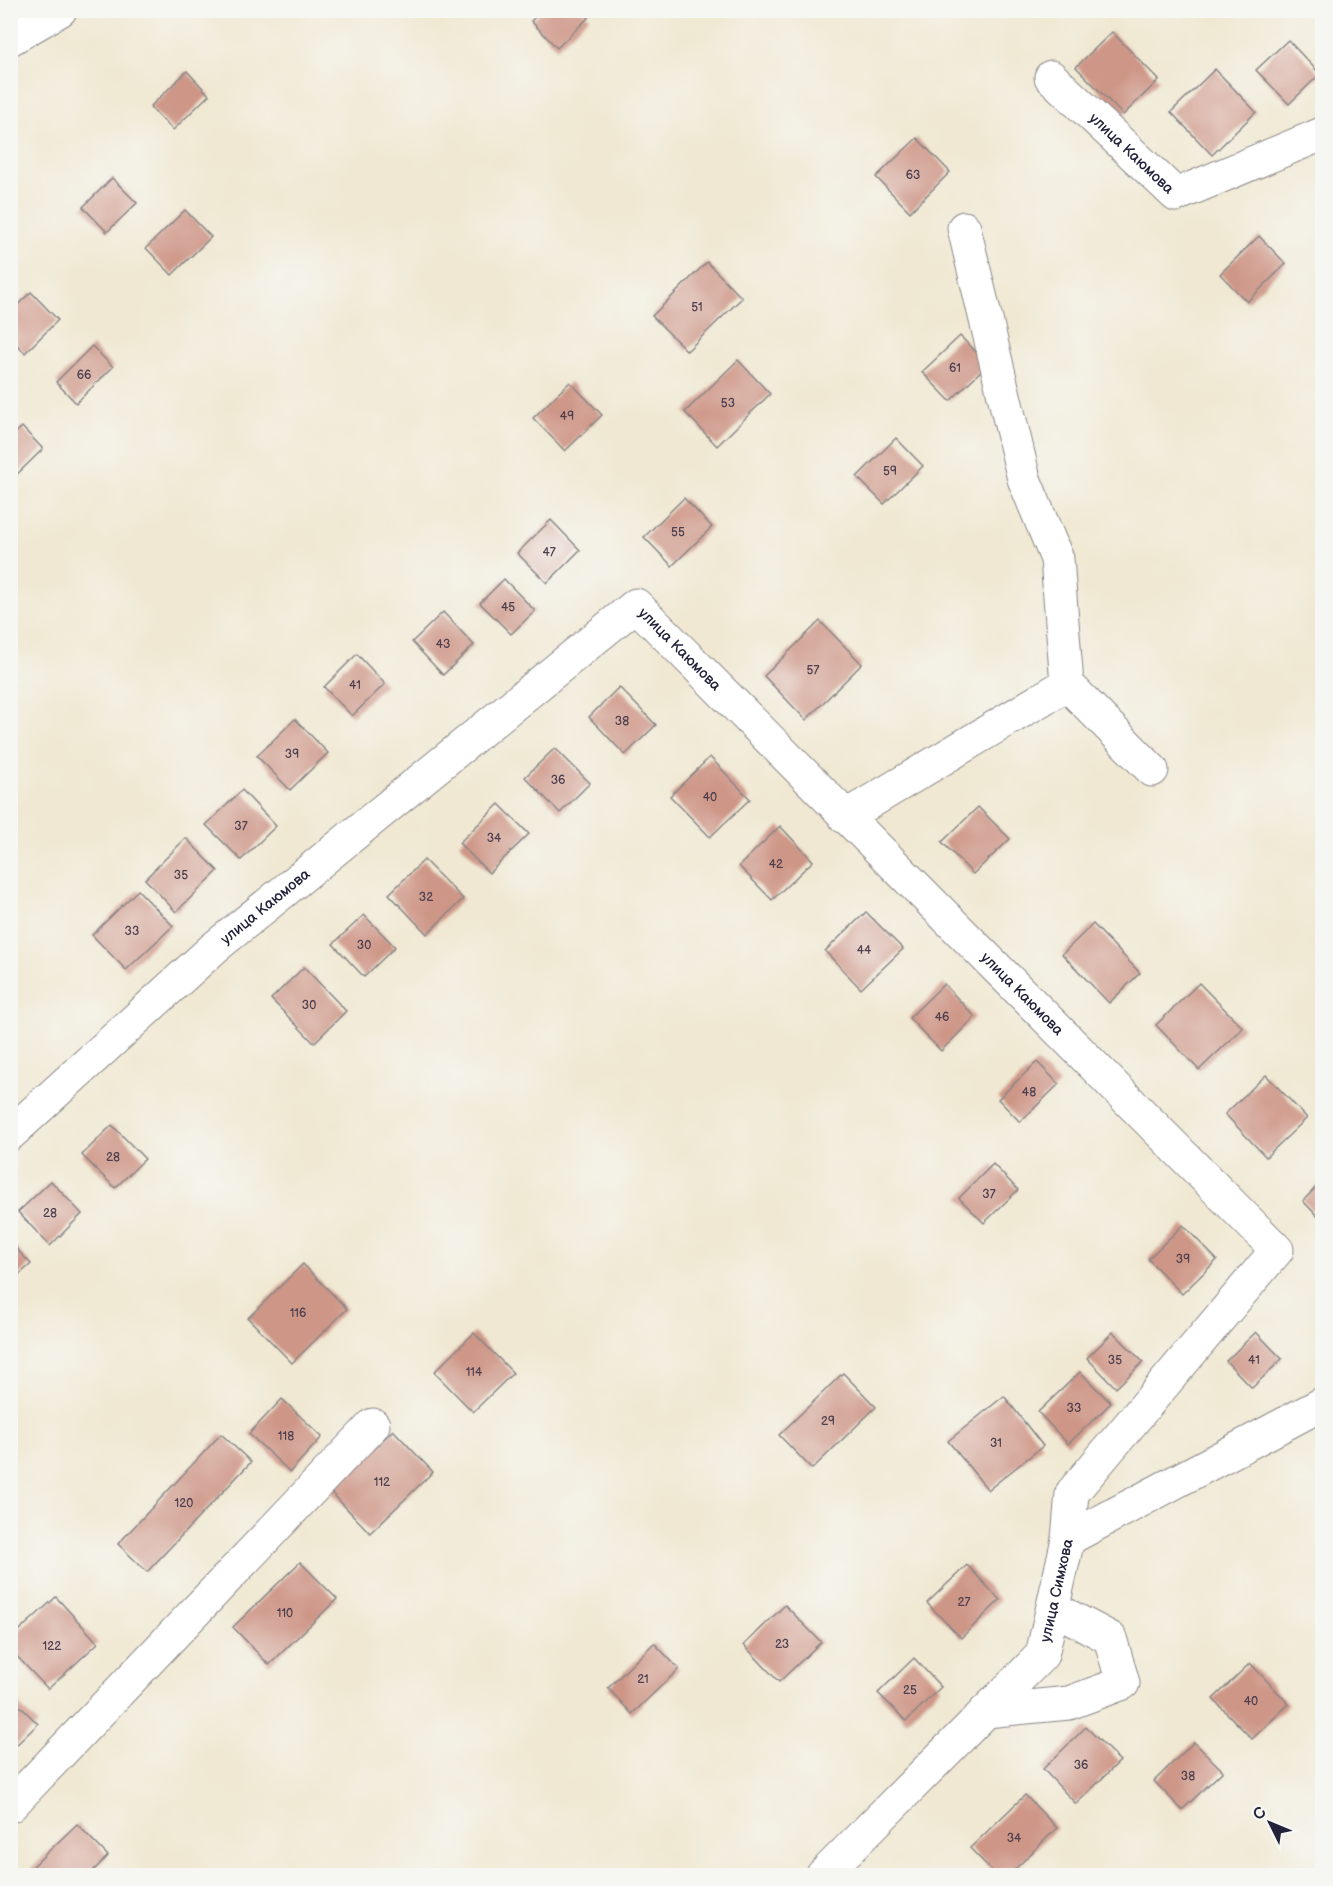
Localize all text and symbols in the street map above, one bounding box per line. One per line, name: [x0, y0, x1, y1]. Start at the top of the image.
street label: улица Каюмова: [1085, 109, 1178, 198]
house number: 63: [906, 168, 920, 183]
house number: 51: [691, 300, 703, 315]
house number: 61: [949, 361, 961, 376]
house number: 66: [77, 368, 91, 383]
house number: 53: [721, 396, 735, 411]
house number: 49: [560, 409, 574, 424]
house number: 59: [883, 464, 897, 479]
house number: 55: [671, 525, 685, 540]
house number: 47: [542, 545, 556, 560]
house number: 45: [501, 600, 515, 615]
street label: улица Каюмова: [634, 603, 725, 695]
house number: 43: [436, 637, 450, 652]
house number: 57: [807, 663, 819, 678]
house number: 41: [349, 678, 361, 693]
house number: 38: [615, 714, 629, 729]
house number: 39: [285, 747, 299, 762]
house number: 36: [551, 773, 565, 788]
house number: 40: [703, 790, 717, 805]
house number: 37: [234, 819, 248, 834]
house number: 34: [487, 831, 502, 846]
house number: 42: [769, 857, 783, 872]
street label: улица Каюмова: [217, 864, 314, 948]
house number: 35: [174, 868, 188, 883]
house number: 32: [419, 890, 433, 905]
house number: 33: [125, 924, 139, 939]
house number: 30: [357, 938, 371, 953]
house number: 44: [857, 943, 872, 958]
street label: улица Каюмова: [977, 948, 1068, 1040]
house number: 30: [302, 998, 316, 1013]
house number: 46: [935, 1010, 949, 1025]
house number: 48: [1022, 1085, 1036, 1100]
house number: 28: [106, 1150, 120, 1165]
house number: 37: [982, 1187, 996, 1202]
house number: 28: [43, 1206, 57, 1221]
house number: 39: [1176, 1252, 1190, 1267]
house number: 116: [290, 1306, 306, 1321]
house number: 35: [1108, 1353, 1122, 1368]
house number: 41: [1248, 1353, 1260, 1368]
house number: 114: [466, 1365, 483, 1380]
house number: 33: [1067, 1401, 1081, 1416]
house number: 29: [821, 1414, 835, 1429]
house number: 118: [278, 1429, 294, 1444]
house number: 31: [990, 1436, 1002, 1451]
house number: 112: [374, 1475, 390, 1490]
house number: 120: [175, 1496, 193, 1511]
street label: улица Симхова: [1036, 1537, 1077, 1644]
house number: 27: [958, 1595, 971, 1610]
house number: 110: [277, 1606, 293, 1621]
house number: 23: [775, 1637, 789, 1652]
house number: 122: [43, 1639, 61, 1654]
house number: 21: [637, 1672, 649, 1687]
house number: 25: [903, 1683, 917, 1698]
house number: 40: [1244, 1694, 1258, 1709]
house number: 36: [1074, 1758, 1088, 1773]
house number: 38: [1181, 1769, 1195, 1784]
north arrow: [1240, 1793, 1300, 1853]
text: С: [1249, 1803, 1271, 1824]
house number: 34: [1007, 1831, 1022, 1846]

